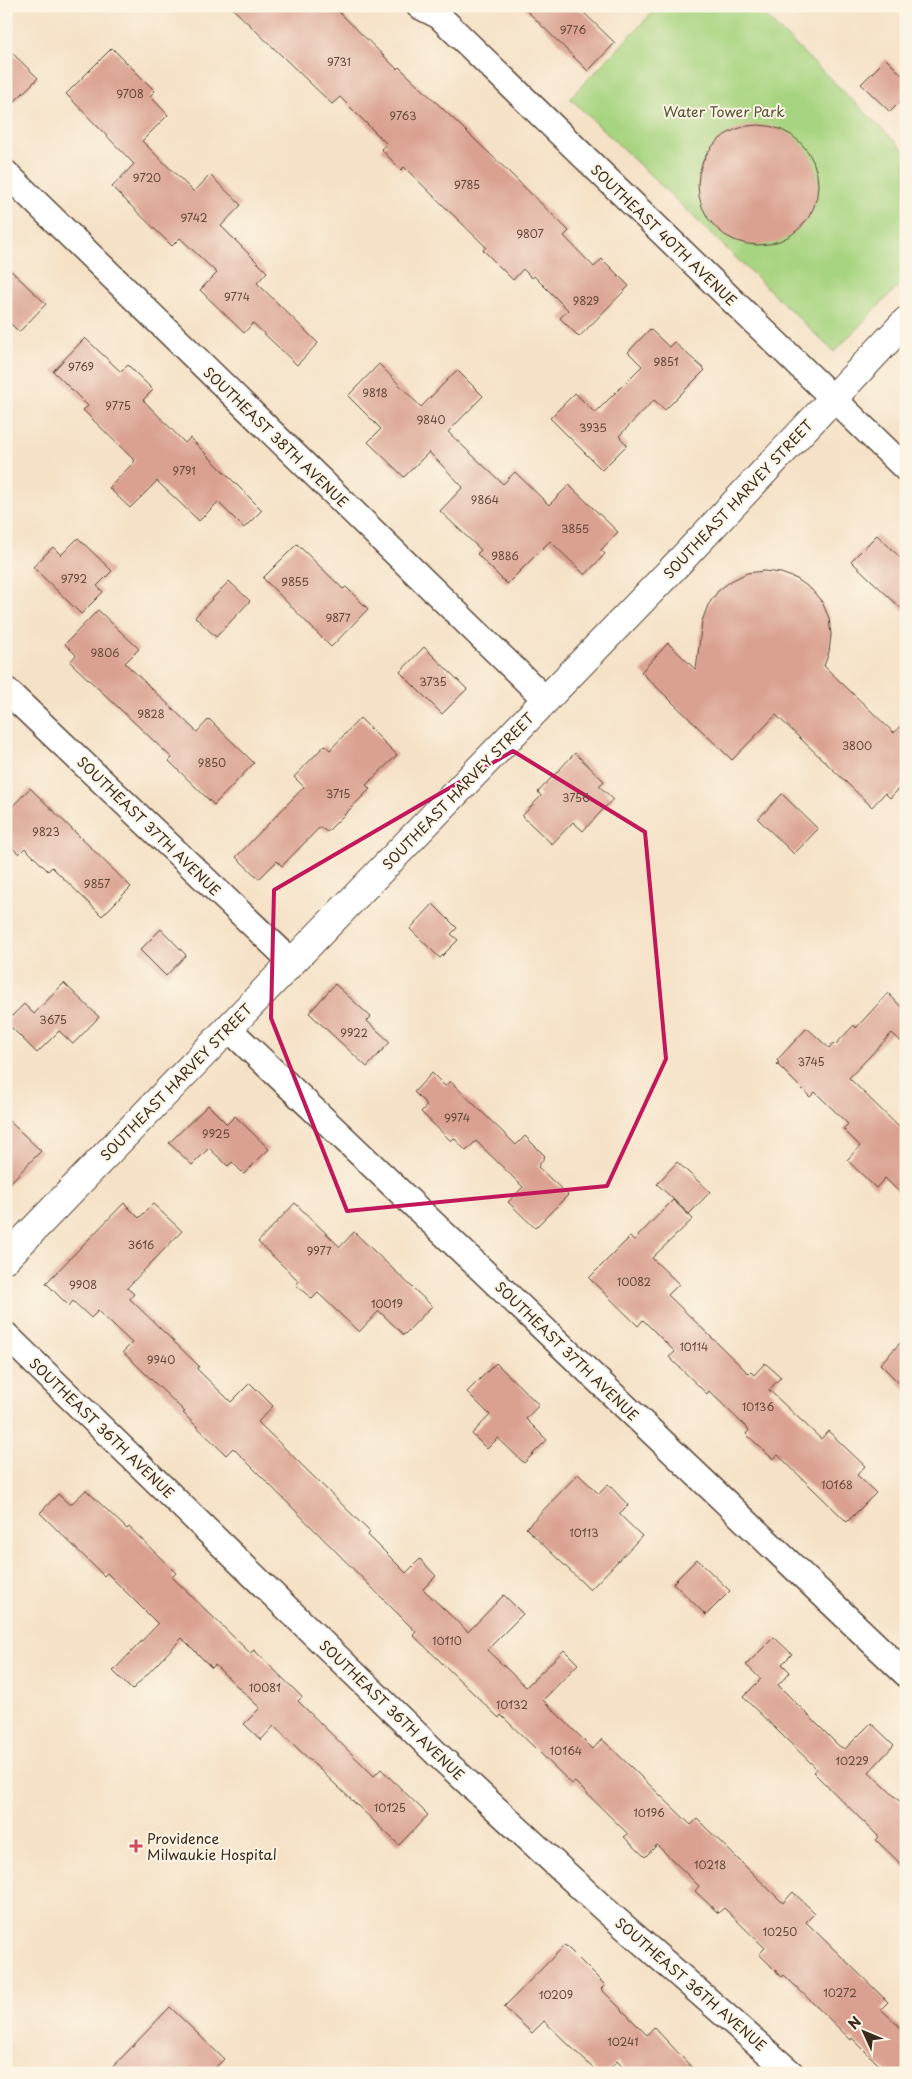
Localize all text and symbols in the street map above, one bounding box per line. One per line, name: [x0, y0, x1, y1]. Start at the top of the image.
house number: 9776: [560, 21, 586, 38]
house number: 9731: [327, 53, 351, 70]
house number: 9708: [116, 85, 144, 102]
park label: Water Tower Park: [663, 101, 785, 122]
house number: 9763: [390, 107, 416, 124]
street label: SOUTHEAST 40TH AVENUE: [586, 159, 742, 311]
house number: 9720: [133, 169, 161, 186]
house number: 9785: [454, 176, 480, 193]
house number: 9742: [181, 209, 208, 226]
house number: 9807: [516, 225, 544, 242]
house number: 9774: [224, 288, 250, 305]
house number: 9829: [573, 292, 599, 309]
house number: 9851: [653, 353, 679, 370]
house number: 9769: [68, 358, 94, 375]
street label: SOUTHEAST 38TH AVENUE: [199, 362, 353, 512]
house number: 9818: [362, 384, 388, 401]
house number: 9775: [105, 397, 131, 414]
house number: 9840: [416, 411, 446, 428]
street label: SOUTHEAST HARVEY STREET: [658, 414, 818, 583]
house number: 3935: [579, 419, 607, 436]
house number: 9791: [172, 462, 196, 479]
house number: 9864: [471, 491, 499, 508]
house number: 3855: [561, 520, 589, 537]
house number: 9886: [491, 547, 519, 564]
house number: 9792: [61, 570, 87, 587]
house number: 9855: [281, 573, 309, 590]
house number: 9877: [325, 609, 351, 626]
house number: 9806: [91, 644, 119, 661]
house number: 3735: [419, 673, 447, 690]
house number: 9828: [137, 705, 165, 722]
street label: SOUTHEAST HARVEY STREET: [377, 708, 539, 874]
house number: 3800: [842, 737, 872, 754]
street label: SOUTHEAST 37TH AVENUE: [72, 752, 226, 901]
house number: 9850: [198, 754, 226, 771]
house number: 3715: [326, 785, 350, 802]
house number: 3756: [562, 789, 590, 806]
house number: 9823: [32, 823, 60, 840]
house number: 9857: [84, 875, 110, 892]
street label: SOUTHEAST HARVEY STREET: [95, 999, 257, 1165]
house number: 3675: [39, 1011, 67, 1028]
house number: 9922: [340, 1024, 368, 1041]
house number: 3745: [797, 1053, 825, 1070]
house number: 9974: [444, 1109, 470, 1126]
house number: 9925: [202, 1125, 230, 1142]
house number: 3616: [128, 1236, 154, 1253]
house number: 9977: [306, 1242, 332, 1259]
house number: 10082: [617, 1273, 651, 1290]
house number: 9908: [69, 1276, 97, 1293]
street label: SOUTHEAST 37TH AVENUE: [490, 1277, 644, 1426]
house number: 10019: [371, 1295, 403, 1312]
house number: 10114: [680, 1338, 708, 1355]
house number: 9940: [147, 1351, 175, 1368]
street label: SOUTHEAST 36TH AVENUE: [25, 1353, 179, 1503]
house number: 10136: [742, 1398, 774, 1415]
house number: 10168: [821, 1476, 853, 1493]
house number: 10113: [570, 1524, 598, 1541]
house number: 10110: [432, 1632, 462, 1649]
street label: SOUTHEAST 36TH AVENUE: [315, 1635, 469, 1785]
house number: 10081: [249, 1679, 281, 1696]
house number: 10132: [496, 1696, 528, 1713]
house number: 10164: [550, 1742, 582, 1759]
house number: 10229: [835, 1752, 869, 1769]
house number: 10125: [374, 1799, 406, 1816]
house number: 10196: [633, 1804, 665, 1821]
place label: Providence Milwaukie Hospital: [147, 1828, 277, 1865]
marker: Providence Milwaukie Hospital: [129, 1839, 143, 1853]
house number: 10218: [694, 1856, 726, 1873]
street label: SOUTHEAST 36TH AVENUE: [611, 1912, 771, 2056]
house number: 10250: [763, 1923, 797, 1940]
house number: 10272: [823, 1984, 857, 2001]
house number: 10209: [539, 1986, 573, 2003]
north arrow: [840, 2006, 890, 2056]
text: N: [843, 2011, 866, 2034]
house number: 10241: [607, 2033, 639, 2050]

